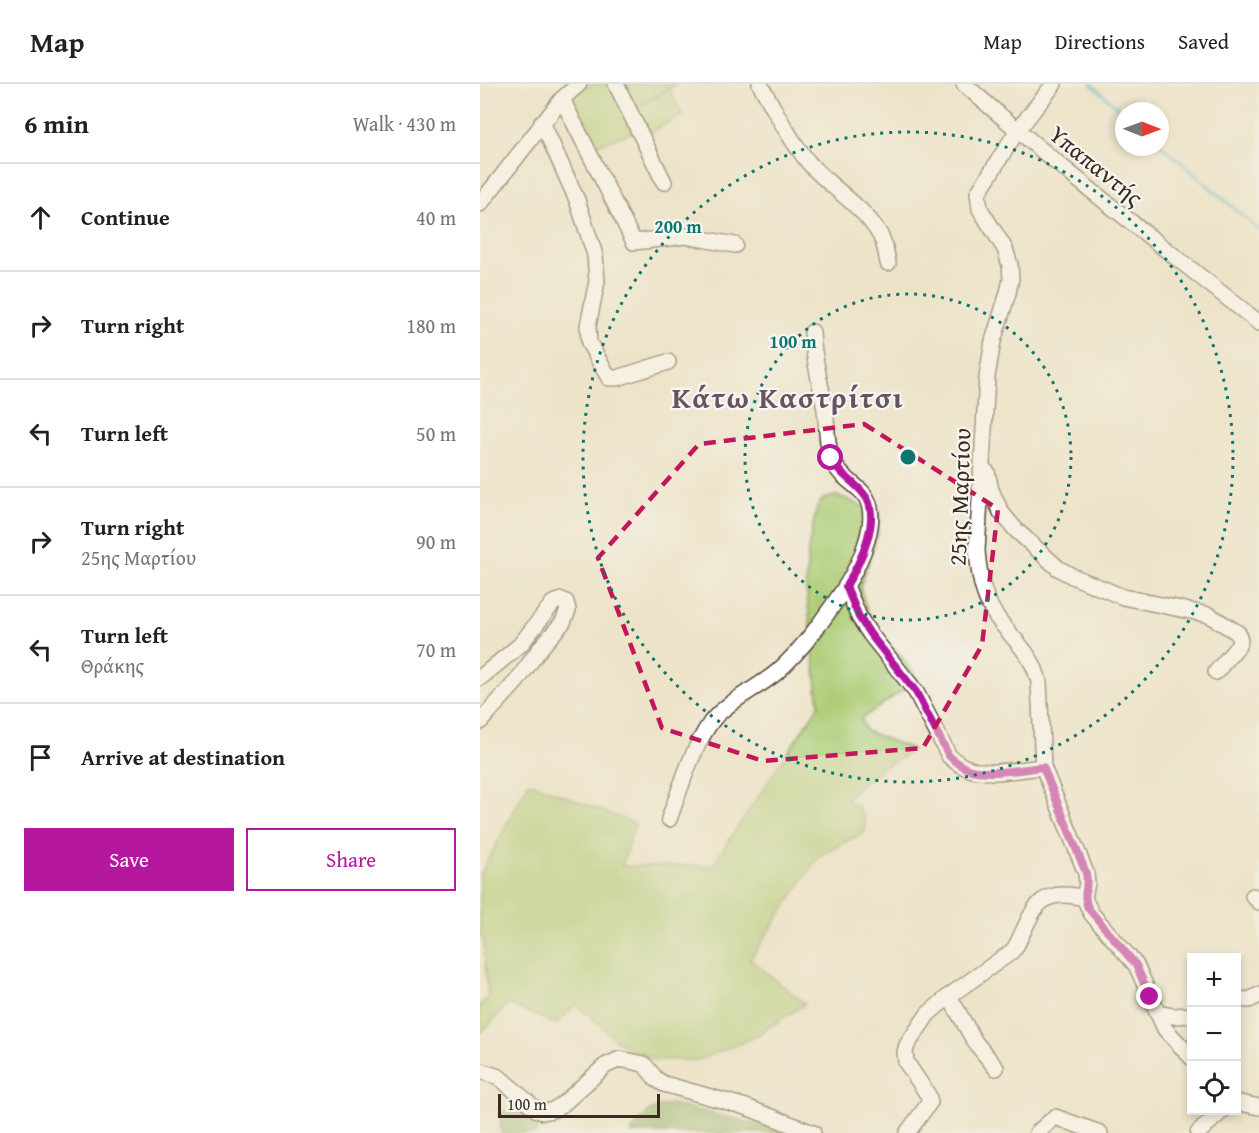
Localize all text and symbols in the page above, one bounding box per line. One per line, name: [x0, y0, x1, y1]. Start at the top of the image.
text: Map: [30, 21, 84, 62]
text: Map: [983, 26, 1022, 57]
text: Directions: [1055, 26, 1145, 57]
text: Saved: [1178, 26, 1229, 57]
north arrow: [1115, 102, 1169, 156]
text: 6 min: [24, 104, 89, 143]
text: Walk · 430 m: [353, 109, 456, 138]
street label: Υπαπαντής: [1041, 116, 1151, 214]
icon: ahead: [24, 201, 57, 234]
text: Continue: [81, 201, 170, 233]
text: 40 m: [416, 203, 456, 232]
text: 200 m: [654, 213, 702, 240]
icon: right: [24, 309, 57, 342]
text: Turn right: [81, 309, 184, 341]
text: 180 m: [406, 311, 456, 340]
text: 100 m: [769, 328, 817, 355]
district label: Κάτω Καστρίτσι: [672, 375, 904, 419]
icon: left: [24, 417, 57, 450]
text: Turn left: [81, 417, 168, 449]
text: 50 m: [416, 419, 456, 448]
street label: 25ης Μαρτίου: [940, 427, 979, 567]
route start: [817, 444, 843, 470]
centre of rings: [898, 447, 918, 467]
text: Turn right: [81, 511, 184, 543]
icon: right: [24, 525, 57, 558]
text: 90 m: [416, 527, 456, 556]
text: 25ης Μαρτίου: [81, 543, 196, 572]
text: Turn left: [81, 619, 168, 651]
icon: left: [24, 633, 57, 666]
text: 70 m: [416, 635, 456, 664]
text: Θράκης: [81, 651, 144, 680]
icon: arrive: [24, 741, 57, 774]
text: Arrive at destination: [81, 741, 285, 773]
button: Save: [24, 828, 234, 891]
button: Share: [246, 828, 456, 891]
map controls: [1187, 953, 1241, 1115]
button: +: [1187, 953, 1241, 1007]
route end: [1136, 983, 1162, 1009]
button: −: [1187, 1007, 1241, 1061]
button: locate: [1187, 1061, 1241, 1115]
scale bar: [498, 1091, 660, 1118]
text: 100 m: [507, 1092, 547, 1116]

